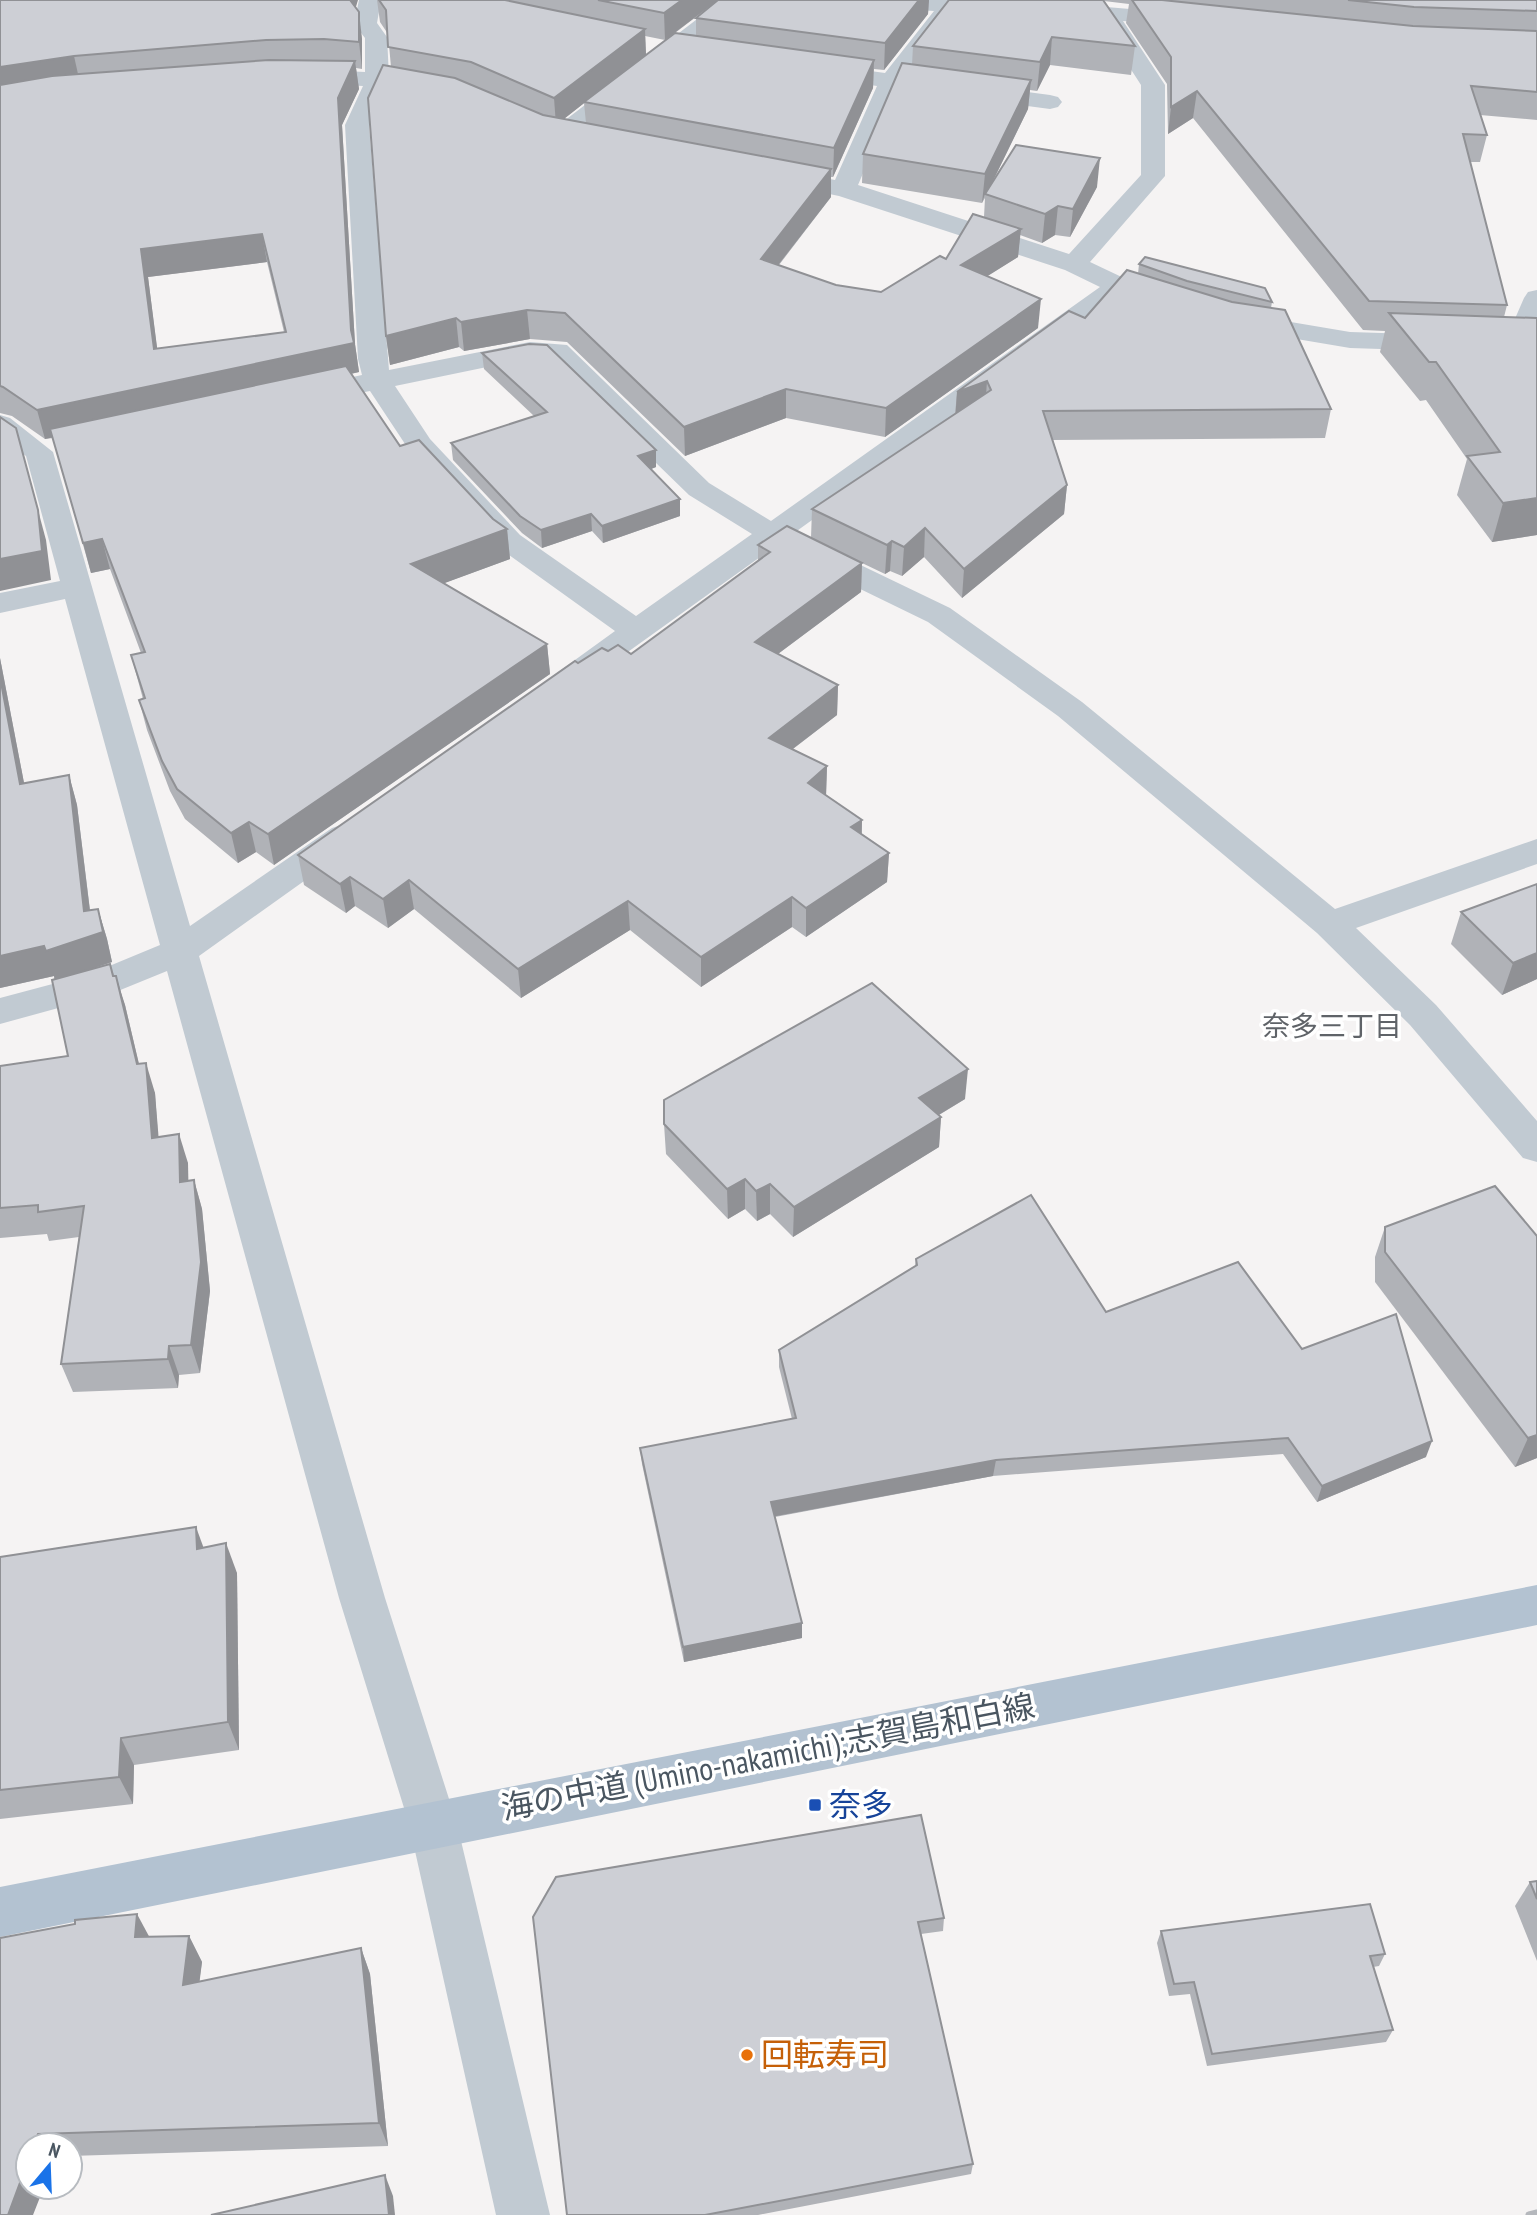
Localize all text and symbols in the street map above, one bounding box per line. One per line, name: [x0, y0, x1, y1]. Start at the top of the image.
district label: 奈多三丁目: [1262, 1007, 1402, 1044]
street label: 海の中道 (Umino-nakamichi);志賀島和白線: [498, 1684, 1038, 1828]
place label: 奈多: [829, 1783, 893, 1825]
marker: 奈多: [807, 1797, 823, 1813]
place label: 回転寿司: [761, 2033, 889, 2075]
marker: 回転寿司: [739, 2047, 755, 2063]
north arrow: [14, 2131, 84, 2201]
text: N: [46, 2137, 63, 2163]

